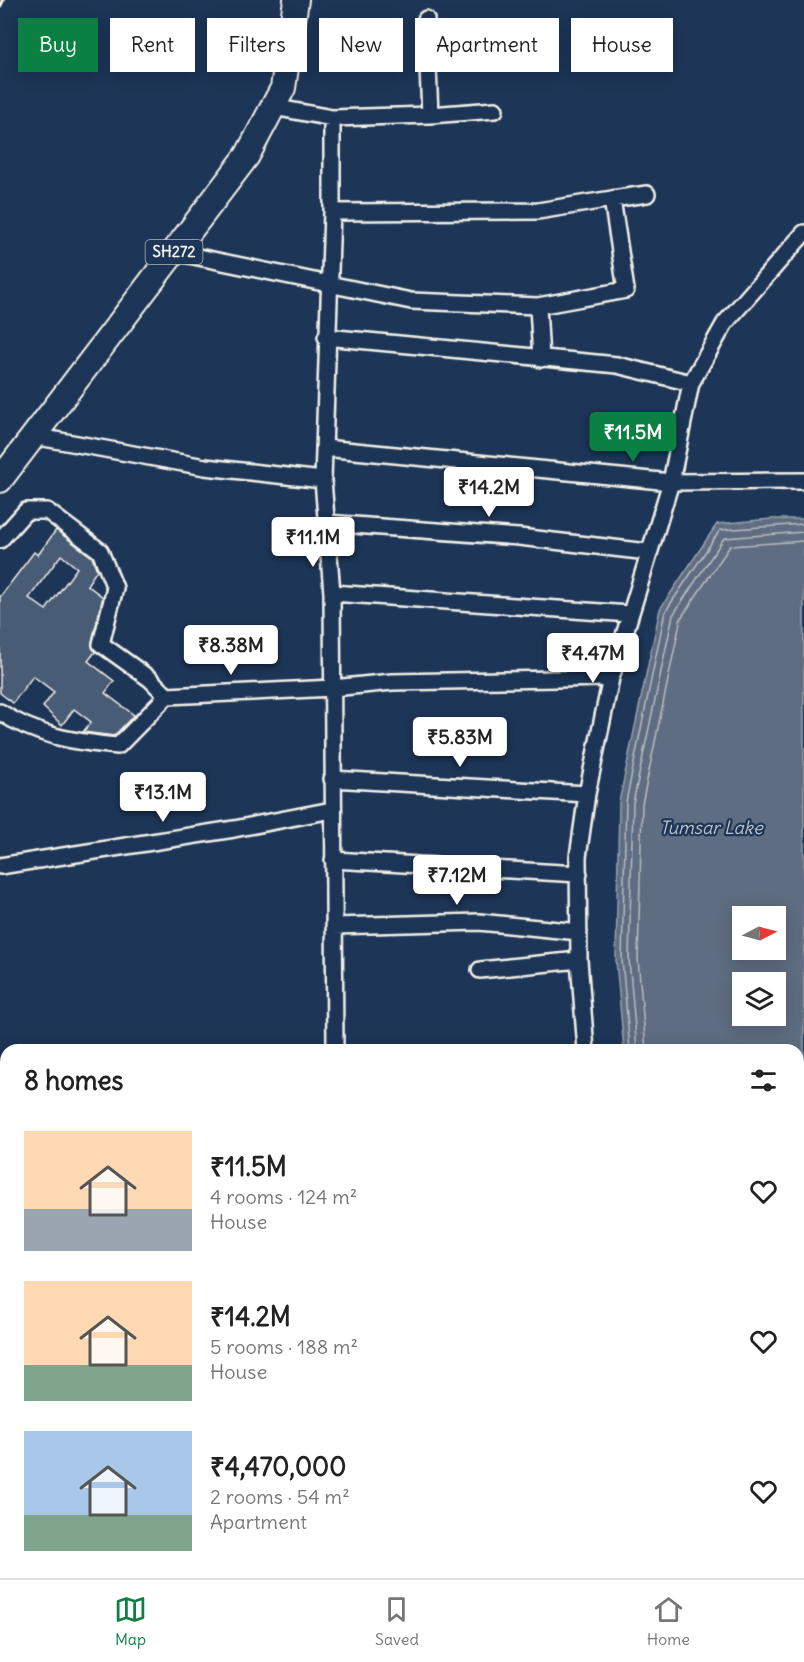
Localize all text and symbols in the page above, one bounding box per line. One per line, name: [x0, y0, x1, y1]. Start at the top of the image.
chip: Buy: [18, 18, 98, 72]
chip: Rent: [110, 18, 195, 72]
chip: Filters: [207, 18, 307, 72]
chip: New: [319, 18, 403, 72]
chip: Apartment: [415, 18, 559, 72]
chip: House: [571, 18, 673, 72]
road number: SH272: [146, 240, 202, 264]
pin: ₹11.5M: [584, 412, 682, 463]
text: ₹11.5M: [603, 419, 663, 444]
pin: ₹14.2M: [440, 467, 538, 518]
text: ₹14.2M: [458, 474, 520, 499]
pin: ₹11.1M: [264, 517, 362, 568]
text: ₹11.1M: [286, 524, 340, 549]
pin: ₹8.38M: [182, 625, 280, 676]
text: ₹8.38M: [198, 632, 264, 657]
pin: ₹4.47M: [544, 633, 642, 684]
text: ₹4.47M: [561, 640, 625, 665]
pin: ₹5.83M: [411, 717, 509, 768]
text: ₹5.83M: [427, 724, 493, 749]
pin: ₹13.1M: [114, 772, 212, 823]
text: ₹13.1M: [134, 779, 192, 804]
water label: Tumsar Lake: [659, 816, 764, 839]
pin: ₹7.12M: [408, 855, 506, 906]
text: ₹7.12M: [427, 862, 487, 887]
north arrow: [732, 906, 786, 960]
map controls: [732, 906, 786, 1026]
button: layers: [732, 972, 786, 1026]
text: 8 homes: [24, 1064, 123, 1097]
icon: filters: [747, 1064, 780, 1097]
text: ₹11.5M: [210, 1150, 287, 1183]
icon: home: [72, 1155, 144, 1227]
icon: heart: [747, 1175, 780, 1208]
text: 4 rooms · 124 m²: [210, 1184, 357, 1209]
text: House: [210, 1209, 267, 1234]
text: ₹14.2M: [210, 1300, 291, 1333]
icon: home: [72, 1305, 144, 1377]
icon: heart: [747, 1325, 780, 1358]
text: 5 rooms · 188 m²: [210, 1334, 358, 1359]
text: House: [210, 1359, 267, 1384]
text: ₹4,470,000: [210, 1450, 346, 1483]
icon: home: [72, 1455, 144, 1527]
icon: heart: [747, 1475, 780, 1508]
text: 2 rooms · 54 m²: [210, 1484, 350, 1509]
text: Apartment: [210, 1509, 307, 1534]
tab: Map: [114, 1593, 147, 1649]
tab: Saved: [375, 1593, 419, 1649]
tab: Home: [647, 1593, 690, 1649]

